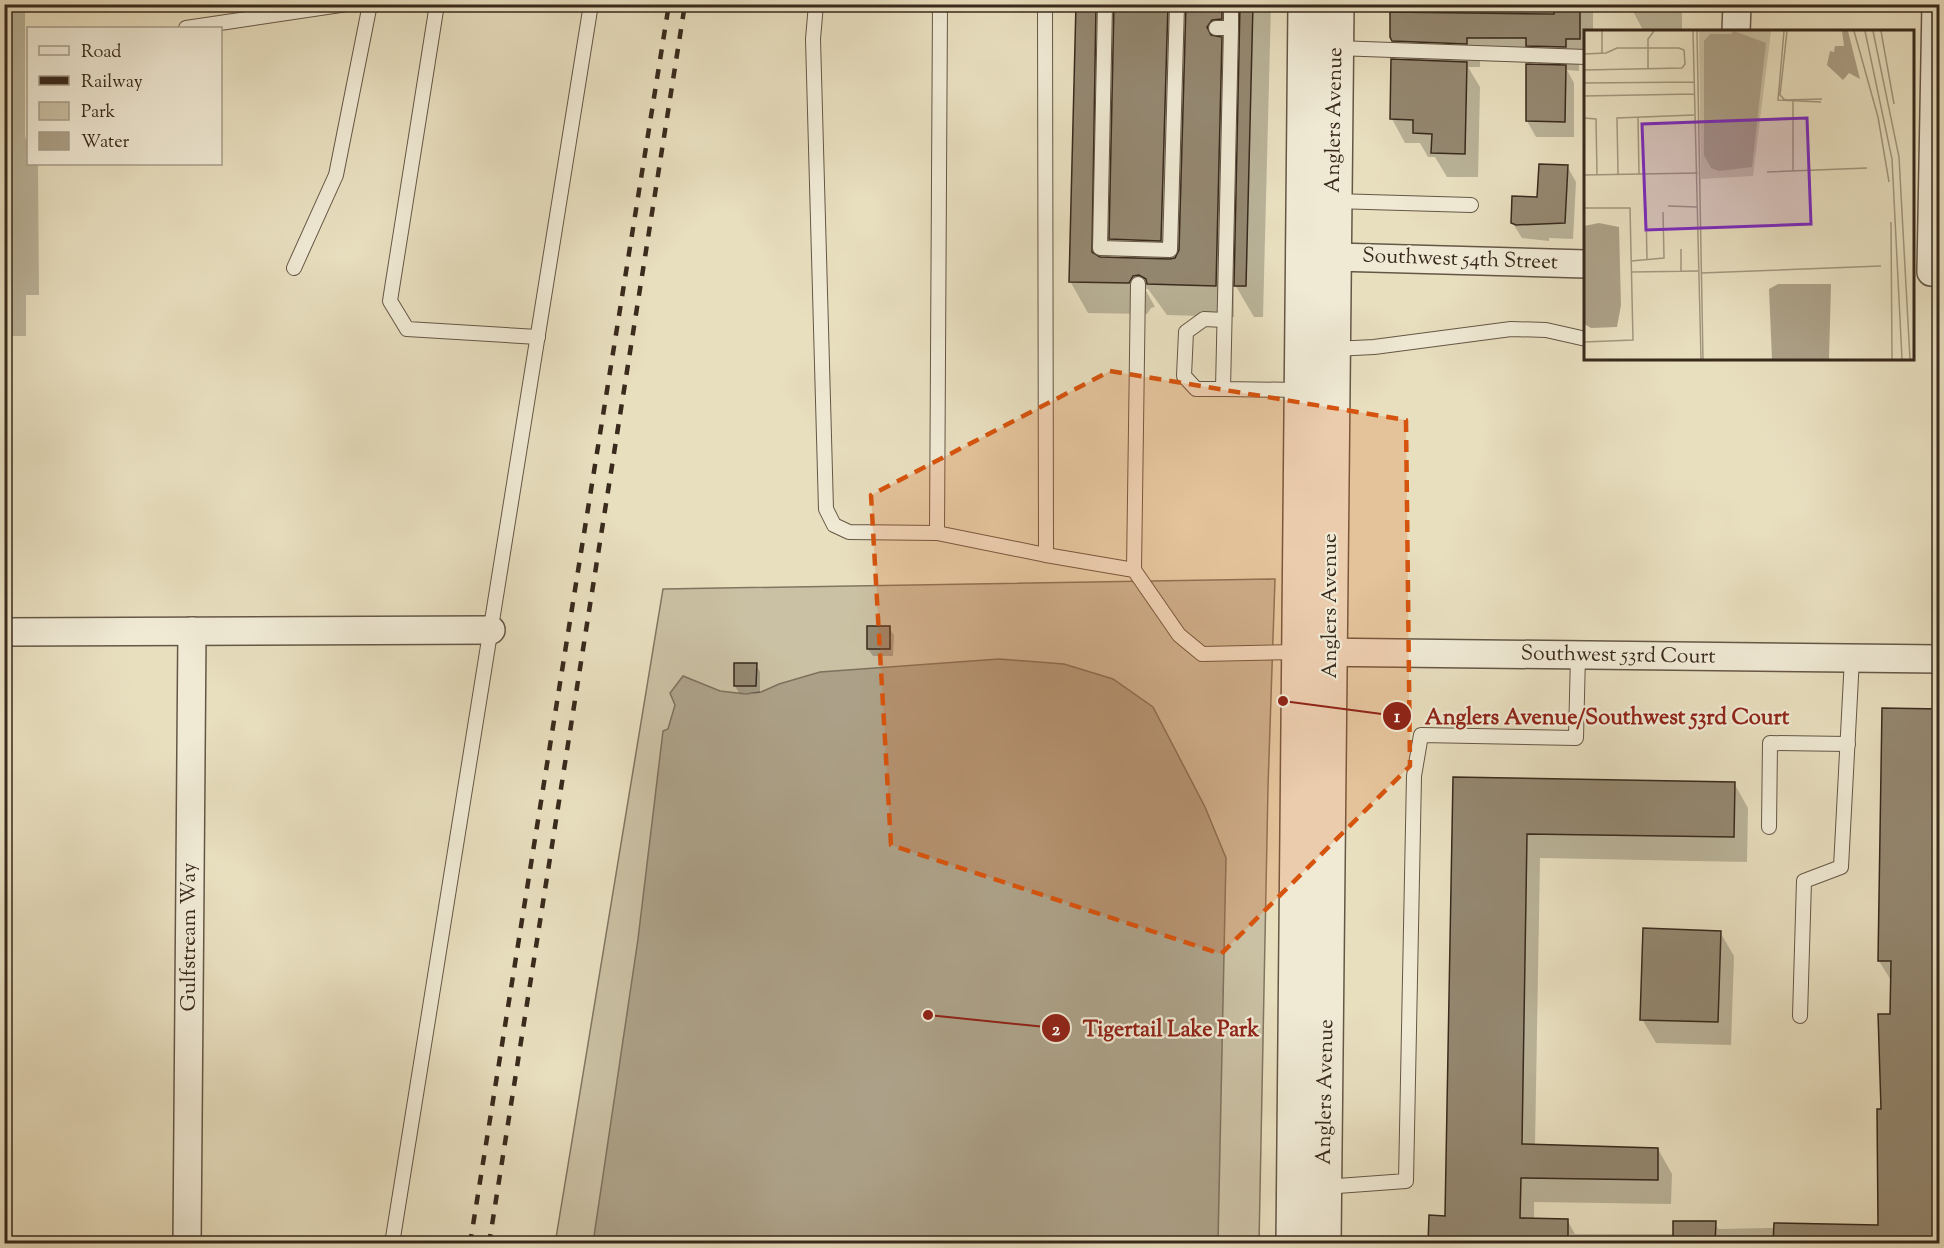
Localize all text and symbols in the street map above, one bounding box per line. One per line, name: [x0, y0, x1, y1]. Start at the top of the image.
legend: [27, 27, 222, 165]
inset map: [1584, 30, 1914, 360]
text: Road: [81, 40, 121, 66]
street label: Anglers Avenue: [1319, 47, 1351, 193]
text: Railway: [81, 70, 143, 96]
text: Park: [81, 100, 116, 126]
text: Water: [81, 130, 130, 156]
street label: Southwest 54th Street: [1362, 242, 1558, 278]
street label: Anglers Avenue: [1316, 533, 1346, 679]
street label: Southwest 53rd Court: [1520, 639, 1716, 673]
callout: Anglers Avenue/Southwest 53rd Court: [1382, 696, 1801, 736]
text: Anglers Avenue/Southwest 53rd Court: [1425, 703, 1790, 735]
text: 1: [1394, 705, 1401, 731]
street label: Gulfstream Way: [175, 862, 205, 1011]
callout: Tigertail Lake Park: [1041, 1008, 1272, 1048]
text: Tigertail Lake Park: [1083, 1015, 1259, 1047]
text: 2: [1052, 1018, 1061, 1044]
street label: Anglers Avenue: [1310, 1019, 1342, 1165]

